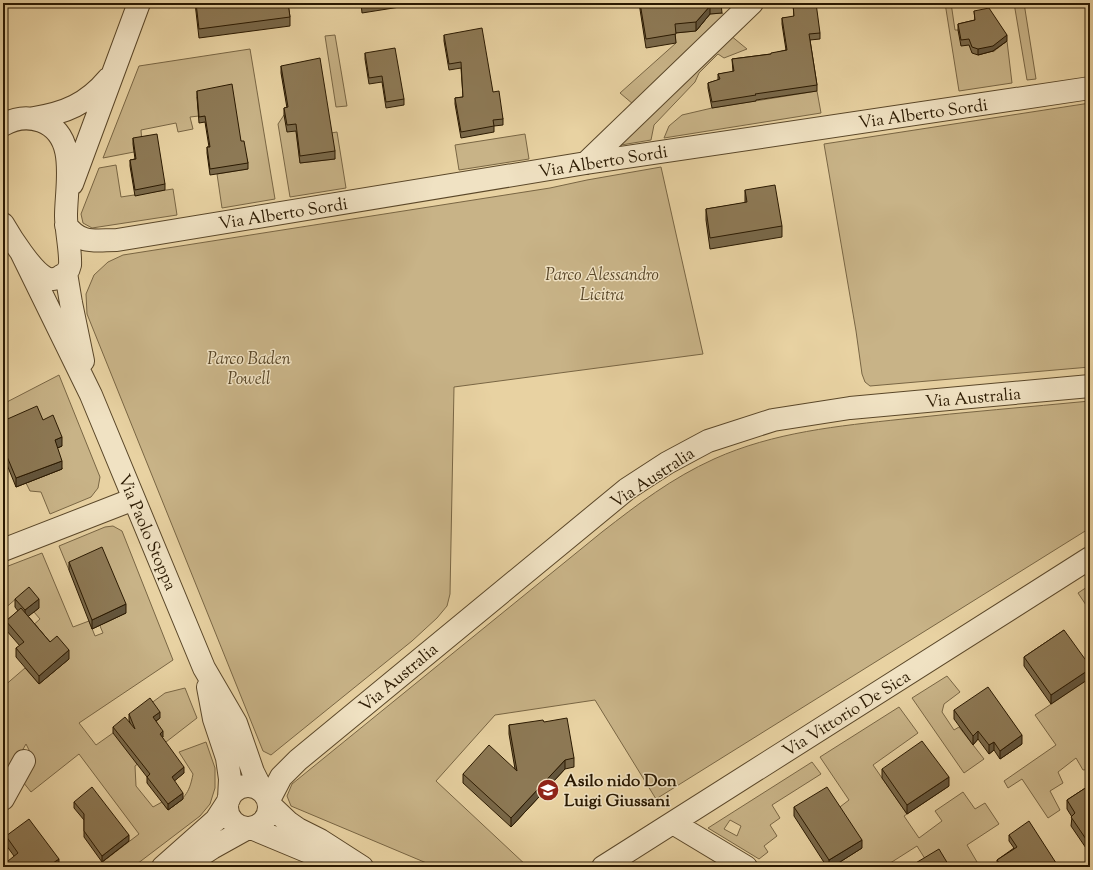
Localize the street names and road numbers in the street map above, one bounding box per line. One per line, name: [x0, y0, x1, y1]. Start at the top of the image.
street label: Via Alberto Sordi: [857, 94, 990, 136]
street label: Via Alberto Sordi: [537, 141, 670, 185]
street label: Via Alberto Sordi: [217, 193, 350, 237]
street label: Via Australia: [924, 383, 1022, 415]
street label: Via Australia: [606, 442, 700, 515]
street label: Via Paolo Stoppa: [111, 471, 182, 595]
street label: Via Australia: [355, 638, 444, 719]
street label: Via Vittorio De Sica: [778, 666, 916, 764]

